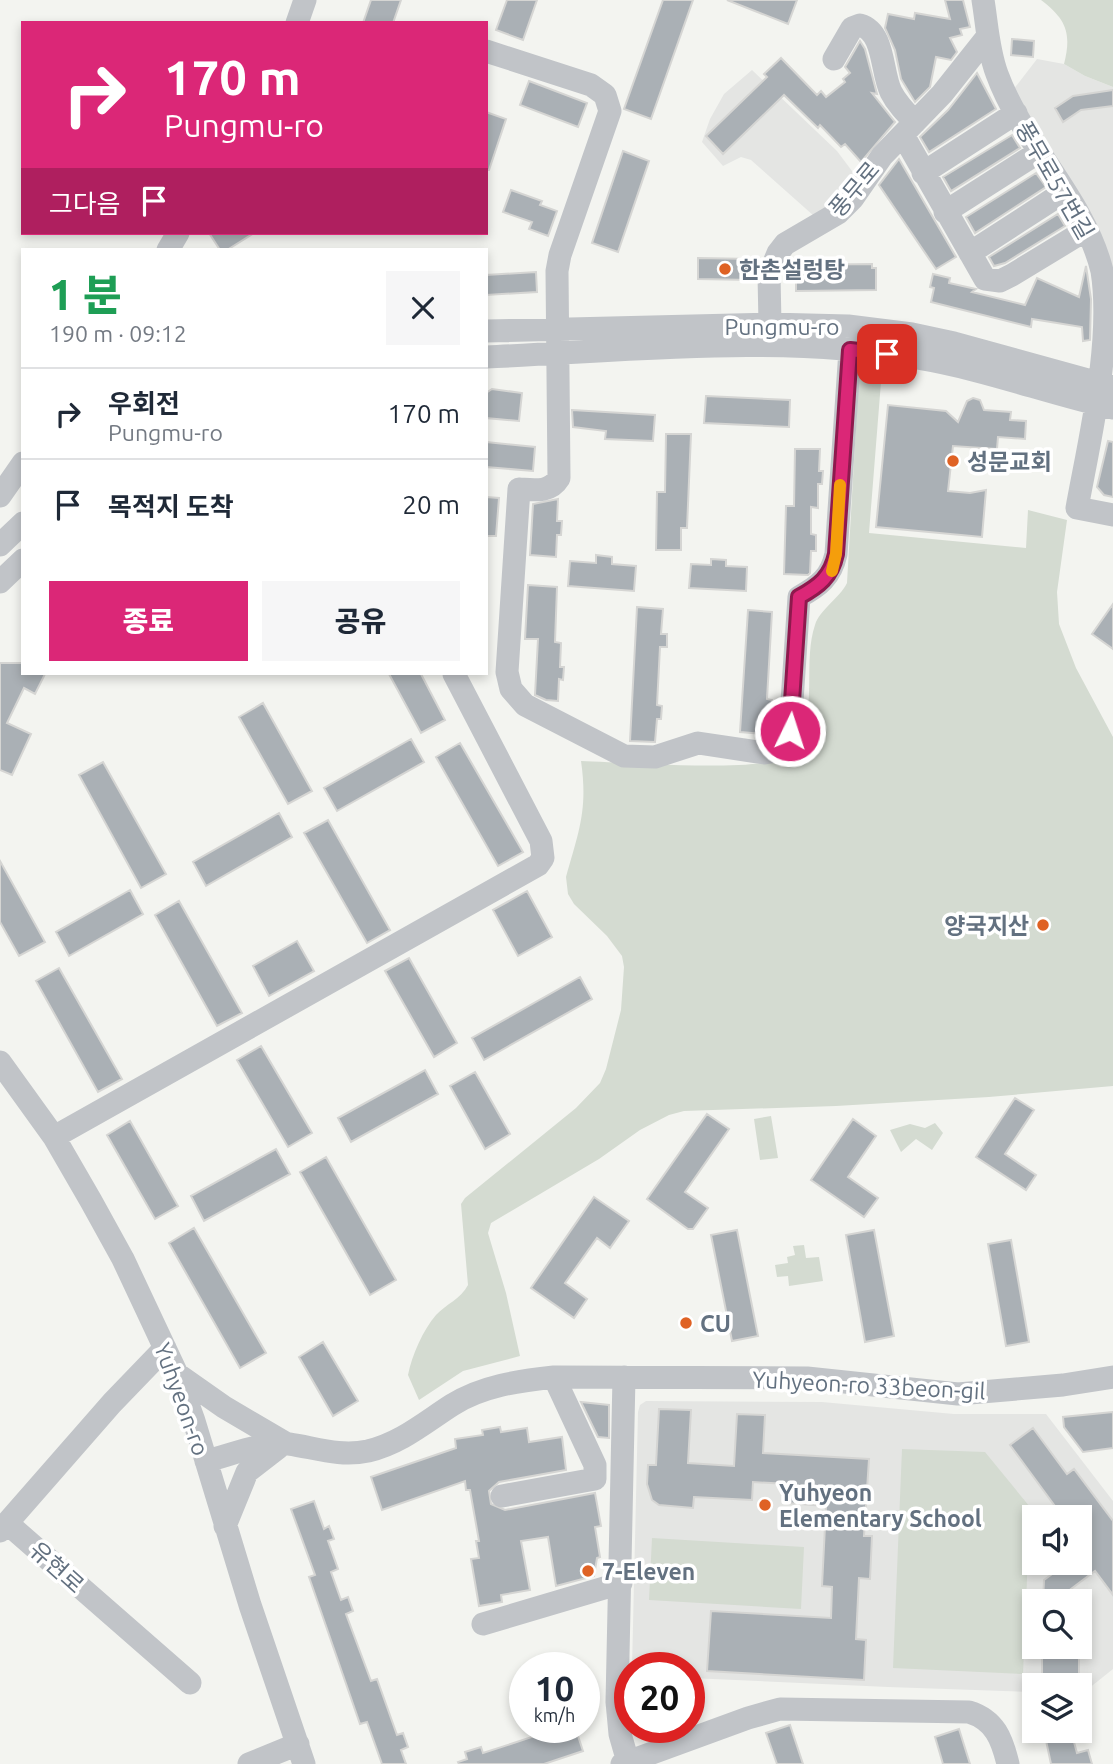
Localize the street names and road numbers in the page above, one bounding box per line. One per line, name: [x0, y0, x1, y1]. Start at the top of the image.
street label: 풍무로57번길: [1011, 117, 1099, 243]
street label: 풍무로: [824, 157, 884, 221]
street label: Pungmu-ro: [724, 314, 840, 339]
street label: Yuhyeon-ro: [150, 1339, 214, 1459]
street label: Yuhyeon-ro 33beon-gil: [752, 1366, 986, 1404]
street label: 유현로: [25, 1536, 89, 1598]

